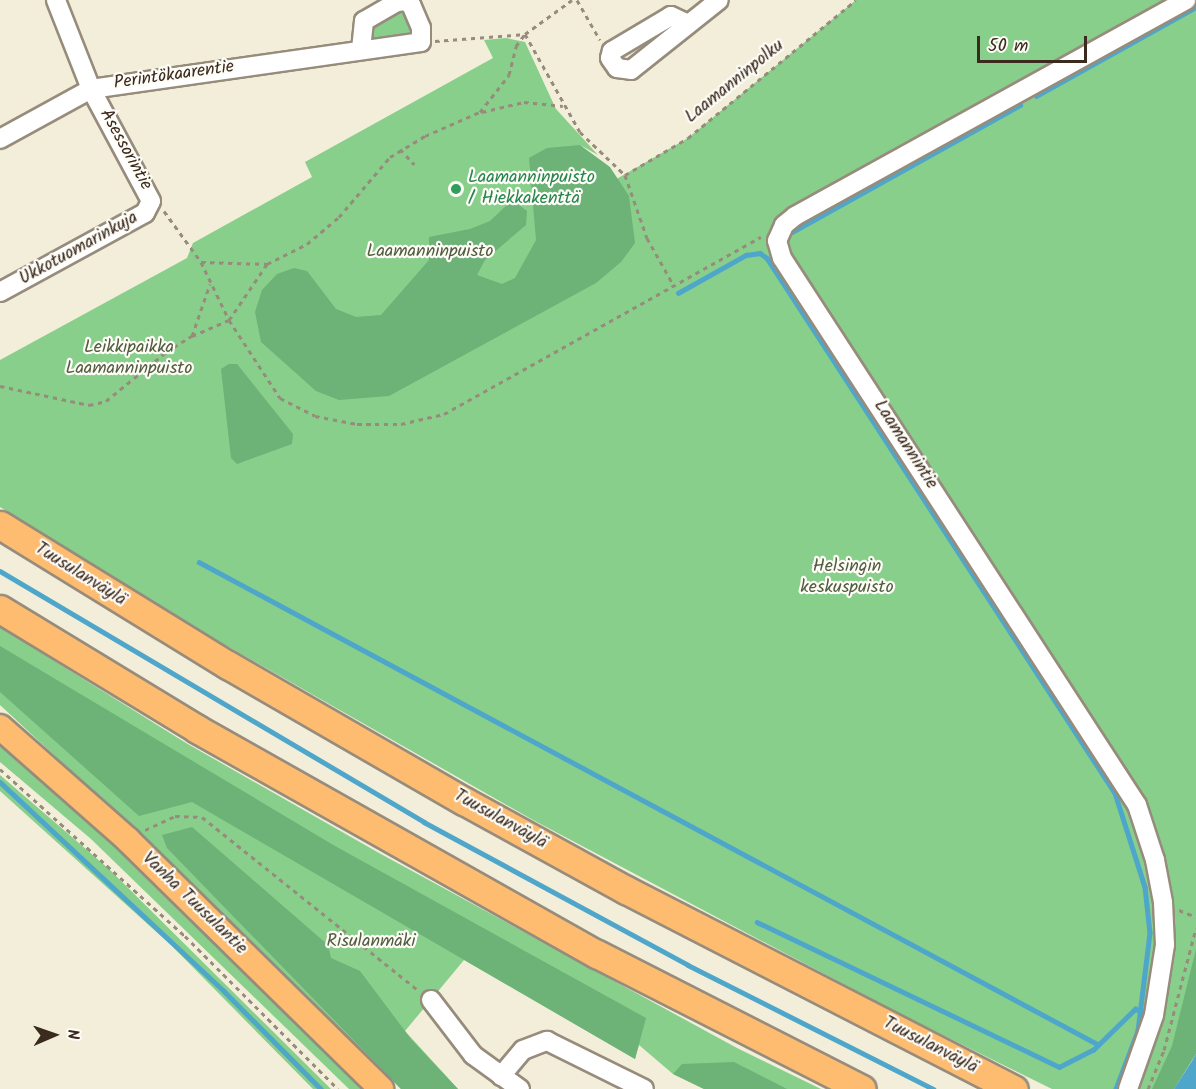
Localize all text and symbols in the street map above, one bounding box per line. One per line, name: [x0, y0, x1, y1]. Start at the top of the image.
scale bar: [980, 24, 1090, 62]
text: 50 m: [988, 32, 1028, 61]
street label: Laamanninpolku: [681, 36, 789, 128]
street label: Perintökaarentie: [113, 57, 235, 95]
street label: Asessorintie: [94, 106, 156, 194]
place label: Laamanninpuisto / Hiekkakenttä: [468, 168, 595, 210]
marker: Laamanninpuisto / Hiekkakenttä: [449, 182, 463, 196]
street label: Ukkotuomarinkuja: [16, 207, 142, 291]
park label: Laamanninpuisto: [367, 241, 493, 263]
park label: Leikkipaikka Laamanninpuisto: [66, 338, 192, 380]
street label: Laamannintie: [868, 396, 942, 494]
street label: Tuusulanväylä: [31, 539, 129, 611]
park label: Helsingin keskuspuisto: [800, 557, 894, 600]
street label: Tuusulanväylä: [450, 786, 550, 854]
street label: Vanha Tuusulantie: [137, 848, 251, 960]
park label: Risulanmäki: [326, 931, 416, 953]
north arrow: [24, 1005, 84, 1065]
street label: Tuusulanväylä: [879, 1013, 981, 1079]
text: N: [60, 1029, 85, 1040]

